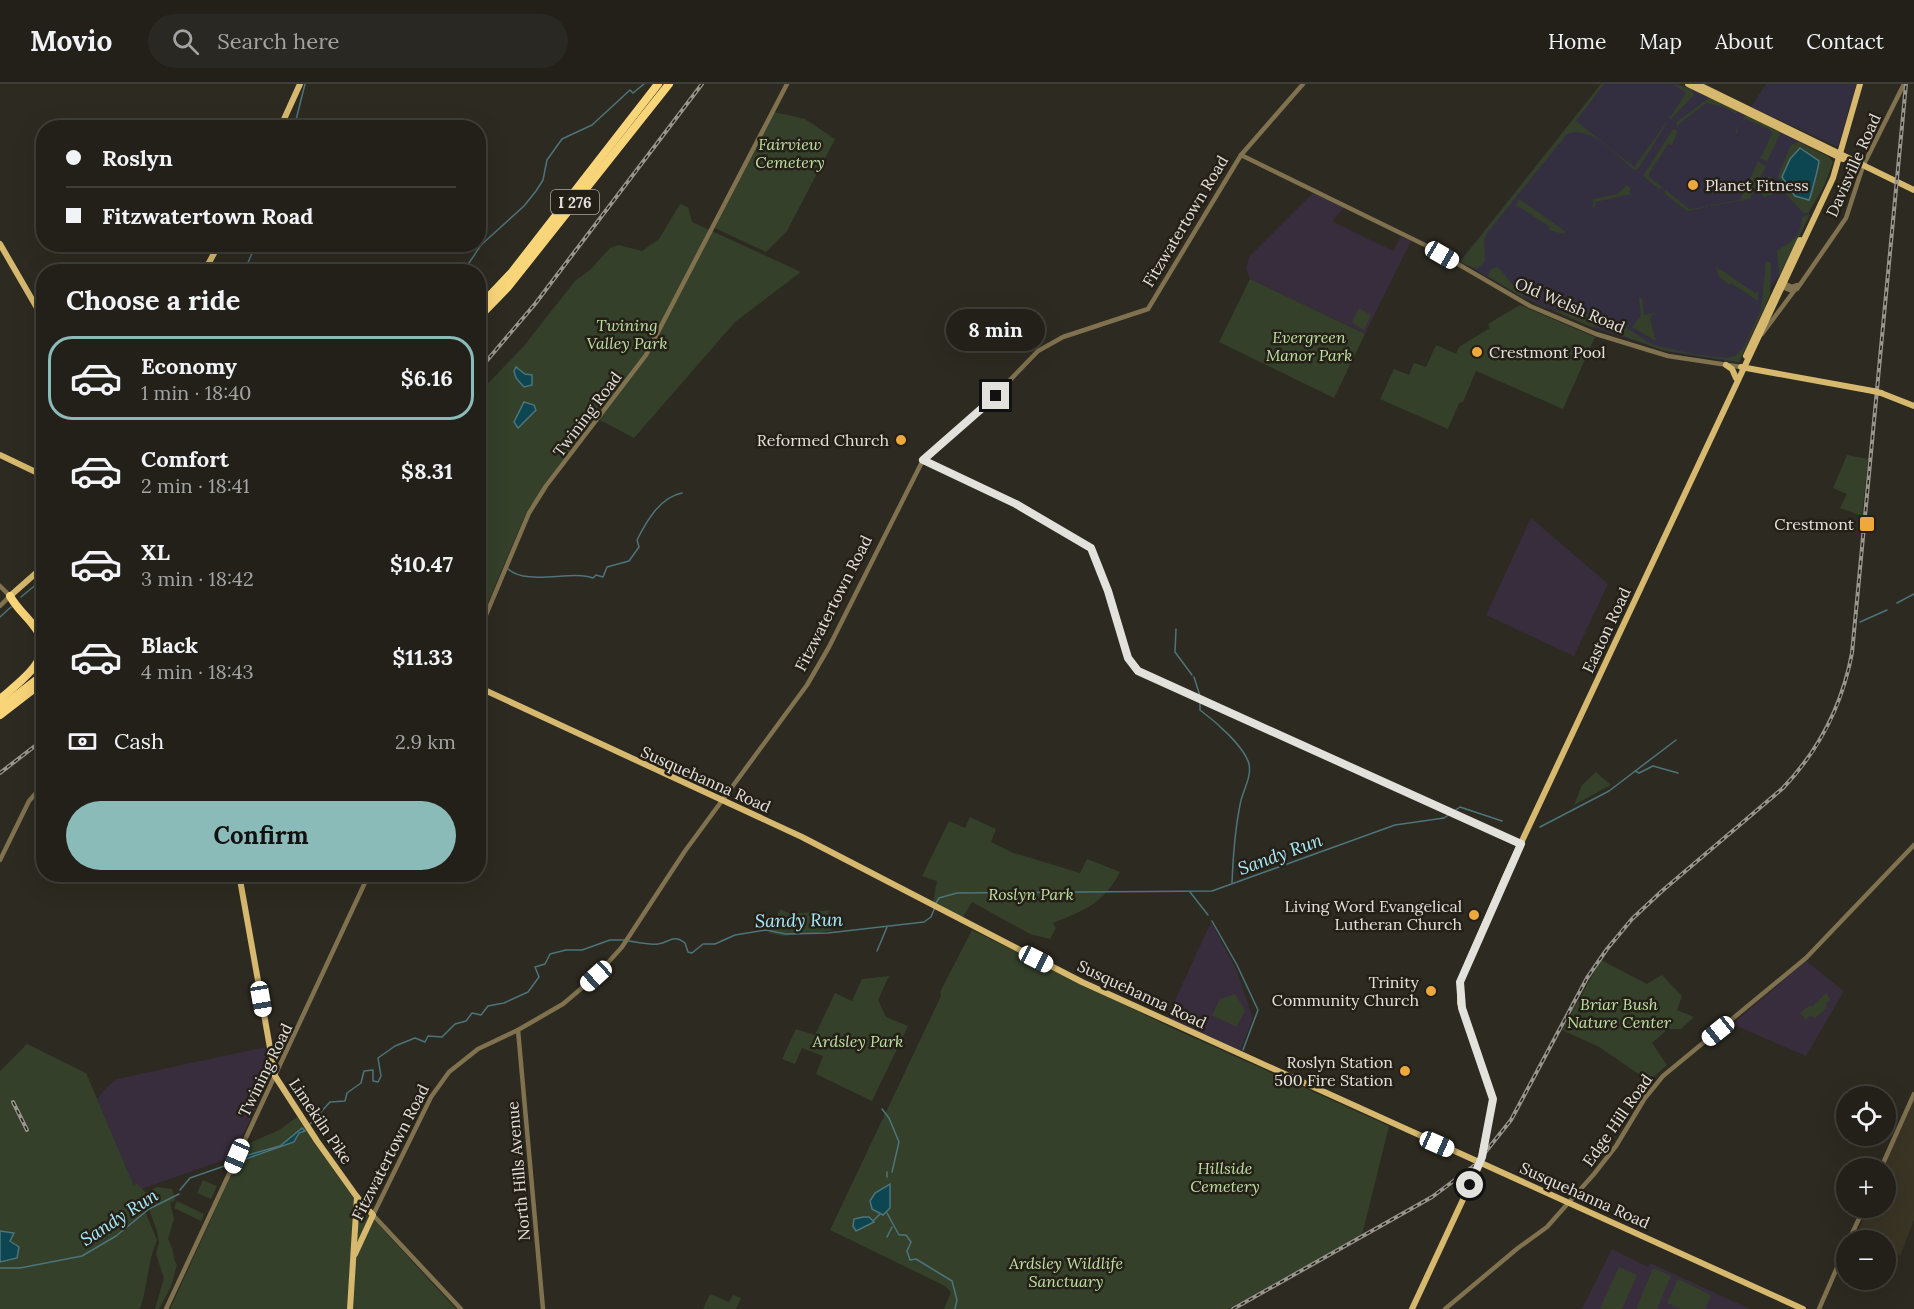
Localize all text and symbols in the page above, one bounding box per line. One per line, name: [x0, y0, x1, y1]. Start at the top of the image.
search box: [148, 14, 568, 68]
text: Movio: [30, 23, 112, 59]
icon: search: [169, 25, 202, 58]
text: Search here: [217, 27, 339, 55]
text: Home: [1548, 28, 1606, 55]
text: Map: [1639, 28, 1682, 55]
text: About: [1715, 28, 1773, 55]
text: Contact: [1806, 28, 1884, 55]
street label: Davisville Road: [1821, 110, 1885, 220]
park label: Fairview Cemetery: [755, 134, 825, 172]
text: Roslyn: [102, 144, 173, 172]
street label: Fitzwatertown Road: [1138, 151, 1232, 290]
place label: Planet Fitness: [1705, 175, 1809, 195]
marker: Planet Fitness: [1686, 178, 1700, 192]
road number: I 276: [551, 190, 599, 214]
text: Fitzwatertown Road: [102, 202, 313, 230]
car: [1422, 238, 1462, 272]
street label: Old Welsh Road: [1512, 273, 1628, 337]
text: Choose a ride: [66, 283, 240, 317]
callout: 8 min: [946, 309, 1046, 351]
park label: Twining Valley Park: [587, 315, 667, 353]
text: 8 min: [968, 317, 1023, 342]
park label: Evergreen Manor Park: [1266, 327, 1352, 365]
place label: Crestmont Pool: [1489, 342, 1606, 362]
marker: Crestmont Pool: [1470, 345, 1484, 359]
icon: car: [69, 351, 123, 405]
text: Economy: [141, 352, 237, 380]
text: $6.16: [401, 364, 453, 392]
street label: Twining Road: [548, 367, 626, 461]
text: 1 min · 18:40: [141, 380, 251, 405]
route end: [982, 382, 1009, 409]
place label: Reformed Church: [757, 430, 889, 450]
marker: Reformed Church: [894, 433, 908, 447]
icon: car: [69, 444, 123, 498]
text: Comfort: [141, 445, 229, 473]
text: $8.31: [401, 457, 453, 485]
text: 2 min · 18:41: [141, 473, 250, 498]
place label: Crestmont: [1774, 514, 1855, 534]
marker: Crestmont: [1858, 515, 1876, 533]
street label: Fitzwatertown Road: [790, 531, 876, 674]
icon: car: [69, 537, 123, 591]
text: XL: [141, 538, 170, 566]
text: $10.47: [390, 550, 453, 578]
text: 3 min · 18:42: [141, 566, 254, 591]
street label: Easton Road: [1577, 584, 1635, 676]
icon: car: [69, 630, 123, 684]
text: Black: [141, 631, 198, 659]
text: $11.33: [392, 643, 453, 671]
text: 4 min · 18:43: [141, 659, 254, 684]
icon: cash: [66, 725, 99, 758]
text: Cash: [114, 727, 164, 755]
text: 2.9 km: [395, 729, 456, 754]
street label: Susquehanna Road: [638, 741, 775, 817]
button: Confirm: [66, 801, 456, 870]
water label: Sandy Run: [1235, 828, 1325, 880]
park label: Roslyn Park: [988, 884, 1074, 904]
place label: Living Word Evangelical Lutheran Church: [1285, 896, 1462, 934]
water label: Sandy Run: [755, 908, 843, 932]
marker: Living Word Evangelical Lutheran Church: [1467, 908, 1481, 922]
car: [1016, 943, 1056, 975]
street label: Susquehanna Road: [1074, 955, 1210, 1033]
car: [577, 957, 615, 995]
place label: Trinity Community Church: [1272, 972, 1420, 1010]
car: [249, 980, 273, 1018]
marker: Trinity Community Church: [1424, 984, 1438, 998]
park label: Briar Bush Nature Center: [1567, 994, 1672, 1032]
car: [1698, 1013, 1738, 1049]
street label: Twining Road: [234, 1020, 296, 1120]
park label: Ardsley Park: [812, 1031, 903, 1051]
place label: Roslyn Station 500 Fire Station: [1274, 1052, 1393, 1090]
marker: Roslyn Station 500 Fire Station: [1398, 1064, 1412, 1078]
street label: Edge Hill Road: [1578, 1070, 1656, 1170]
street label: Limekiln Pike: [285, 1074, 357, 1168]
street label: Fitzwatertown Road: [347, 1080, 433, 1223]
map controls: [1836, 1086, 1896, 1290]
button: locate: [1836, 1086, 1896, 1146]
street label: North Hills Avenue: [502, 1100, 534, 1242]
car: [1417, 1128, 1457, 1160]
car: [222, 1136, 252, 1176]
street label: Susquehanna Road: [1517, 1157, 1654, 1233]
park label: Hillside Cemetery: [1190, 1158, 1260, 1196]
button: +: [1836, 1158, 1896, 1218]
route start: [1456, 1171, 1483, 1198]
water label: Sandy Run: [76, 1183, 162, 1251]
button: −: [1836, 1230, 1896, 1290]
park label: Ardsley Wildlife Sanctuary: [1008, 1253, 1123, 1291]

